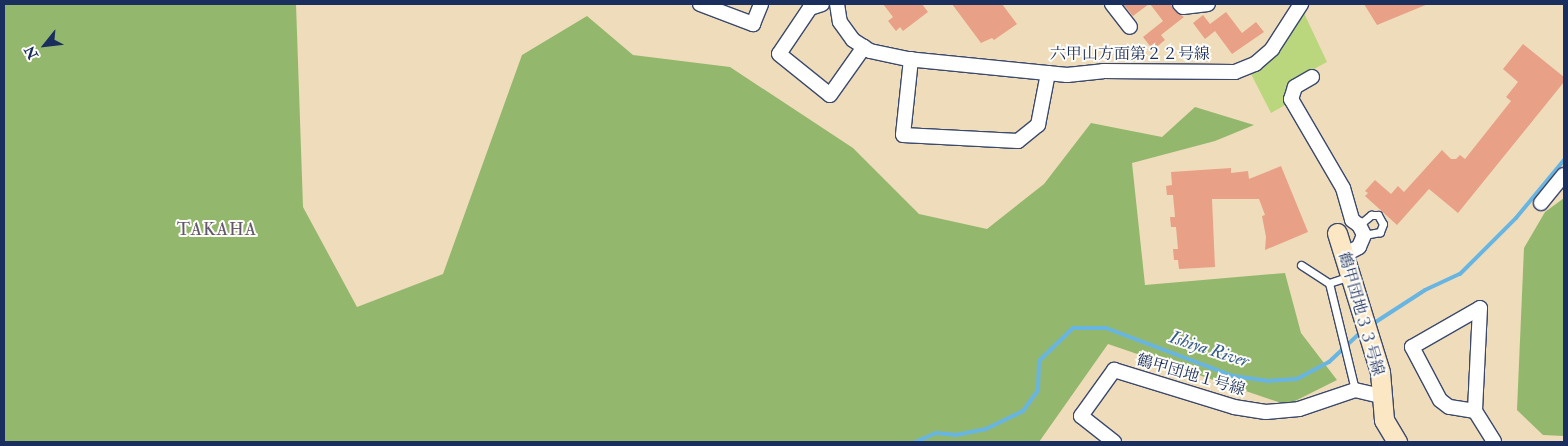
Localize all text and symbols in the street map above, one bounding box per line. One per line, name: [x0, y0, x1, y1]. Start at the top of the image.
north arrow: [20, 20, 70, 70]
text: N: [21, 43, 42, 62]
street label: 六甲山方面第２２号線: [1050, 44, 1210, 64]
district label: TAKAHA: [176, 219, 258, 241]
street label: 鶴甲団地３３号線: [1334, 250, 1388, 378]
water label: Ishiya River: [1166, 327, 1252, 373]
street label: 鶴甲団地１号線: [1135, 350, 1247, 400]

